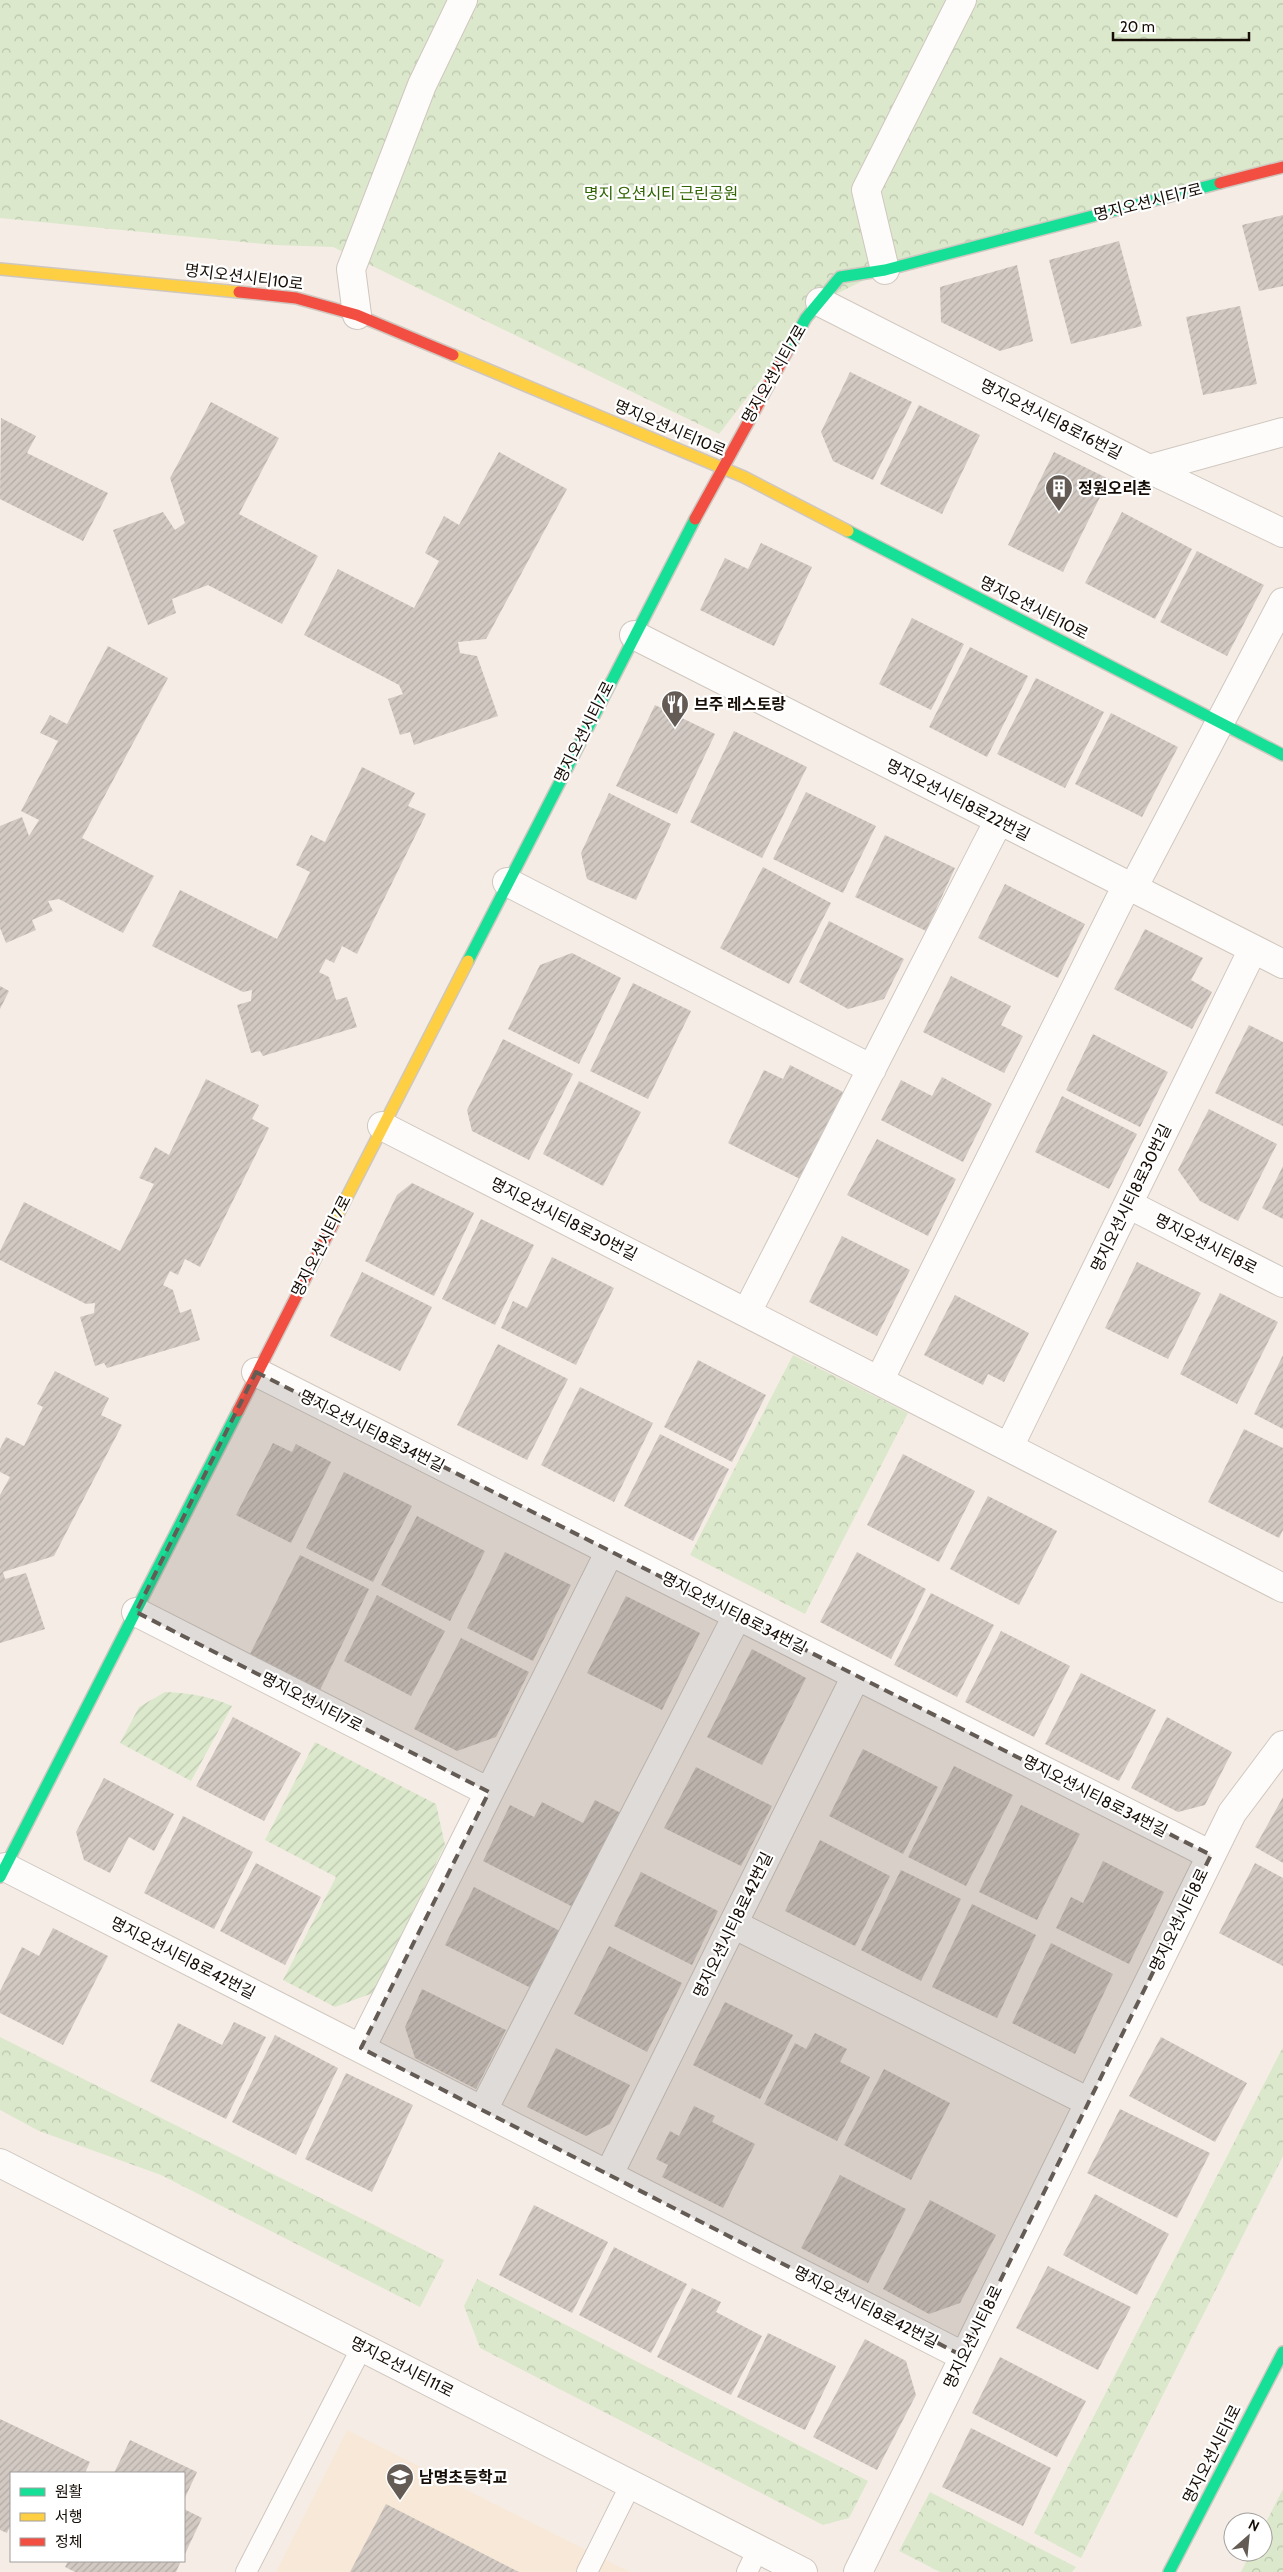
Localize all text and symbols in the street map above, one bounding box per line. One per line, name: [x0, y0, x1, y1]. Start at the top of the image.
scale bar: [1113, 10, 1249, 42]
text: 20 m: [1120, 18, 1155, 36]
street label: 명지오션시티7로: [1092, 179, 1204, 225]
park label: 명지 오션시티 근린공원: [584, 184, 738, 203]
street label: 명지오션시티10로: [184, 260, 305, 294]
street label: 명지오션시티7로: [738, 321, 810, 427]
street label: 명지오션시티8로16번길: [977, 375, 1125, 463]
street label: 명지오션시티10로: [611, 396, 729, 460]
building icon: 정원오리촌: [1044, 473, 1074, 512]
place label: 정원오리촌: [1078, 479, 1152, 498]
street label: 명지오션시티10로: [976, 572, 1092, 644]
street label: 명지오션시티7로: [550, 678, 618, 786]
restaurant icon: 브주 레스토랑: [660, 689, 690, 728]
place label: 브주 레스토랑: [694, 695, 786, 714]
street label: 명지오션시티8로22번길: [883, 755, 1033, 845]
street label: 명지오션시티8로30번길: [1087, 1121, 1175, 1275]
street label: 명지오션시티8로30번길: [488, 1174, 640, 1264]
street label: 명지오션시티7로: [287, 1192, 355, 1300]
street label: 명지오션시티8로: [1151, 1210, 1261, 1278]
street label: 명지오션시티8로34번길: [296, 1386, 448, 1476]
street label: 명지오션시티8로34번길: [658, 1568, 810, 1658]
street label: 명지오션시티7로: [258, 1668, 366, 1736]
street label: 명지오션시티8로34번길: [1019, 1751, 1171, 1841]
street label: 명지오션시티8로42번길: [689, 1849, 777, 2001]
street label: 명지오션시티8로: [1146, 1865, 1212, 1975]
street label: 명지오션시티8로42번길: [107, 1913, 259, 2003]
street label: 명지오션시티8로42번길: [790, 2262, 942, 2352]
street label: 명지오션시티8로: [940, 2282, 1006, 2392]
street label: 명지오션시티11로: [347, 2333, 457, 2401]
street label: 명지오션시티1로: [1179, 2401, 1245, 2507]
school or university icon: 남명초등학교: [385, 2462, 415, 2501]
place label: 남명초등학교: [419, 2468, 508, 2487]
legend: [10, 2472, 185, 2562]
text: 원활: [55, 2483, 83, 2501]
text: 서행: [55, 2508, 83, 2526]
north arrow: [1223, 2512, 1273, 2562]
text: N: [1245, 2515, 1262, 2536]
text: 정체: [55, 2533, 83, 2551]

